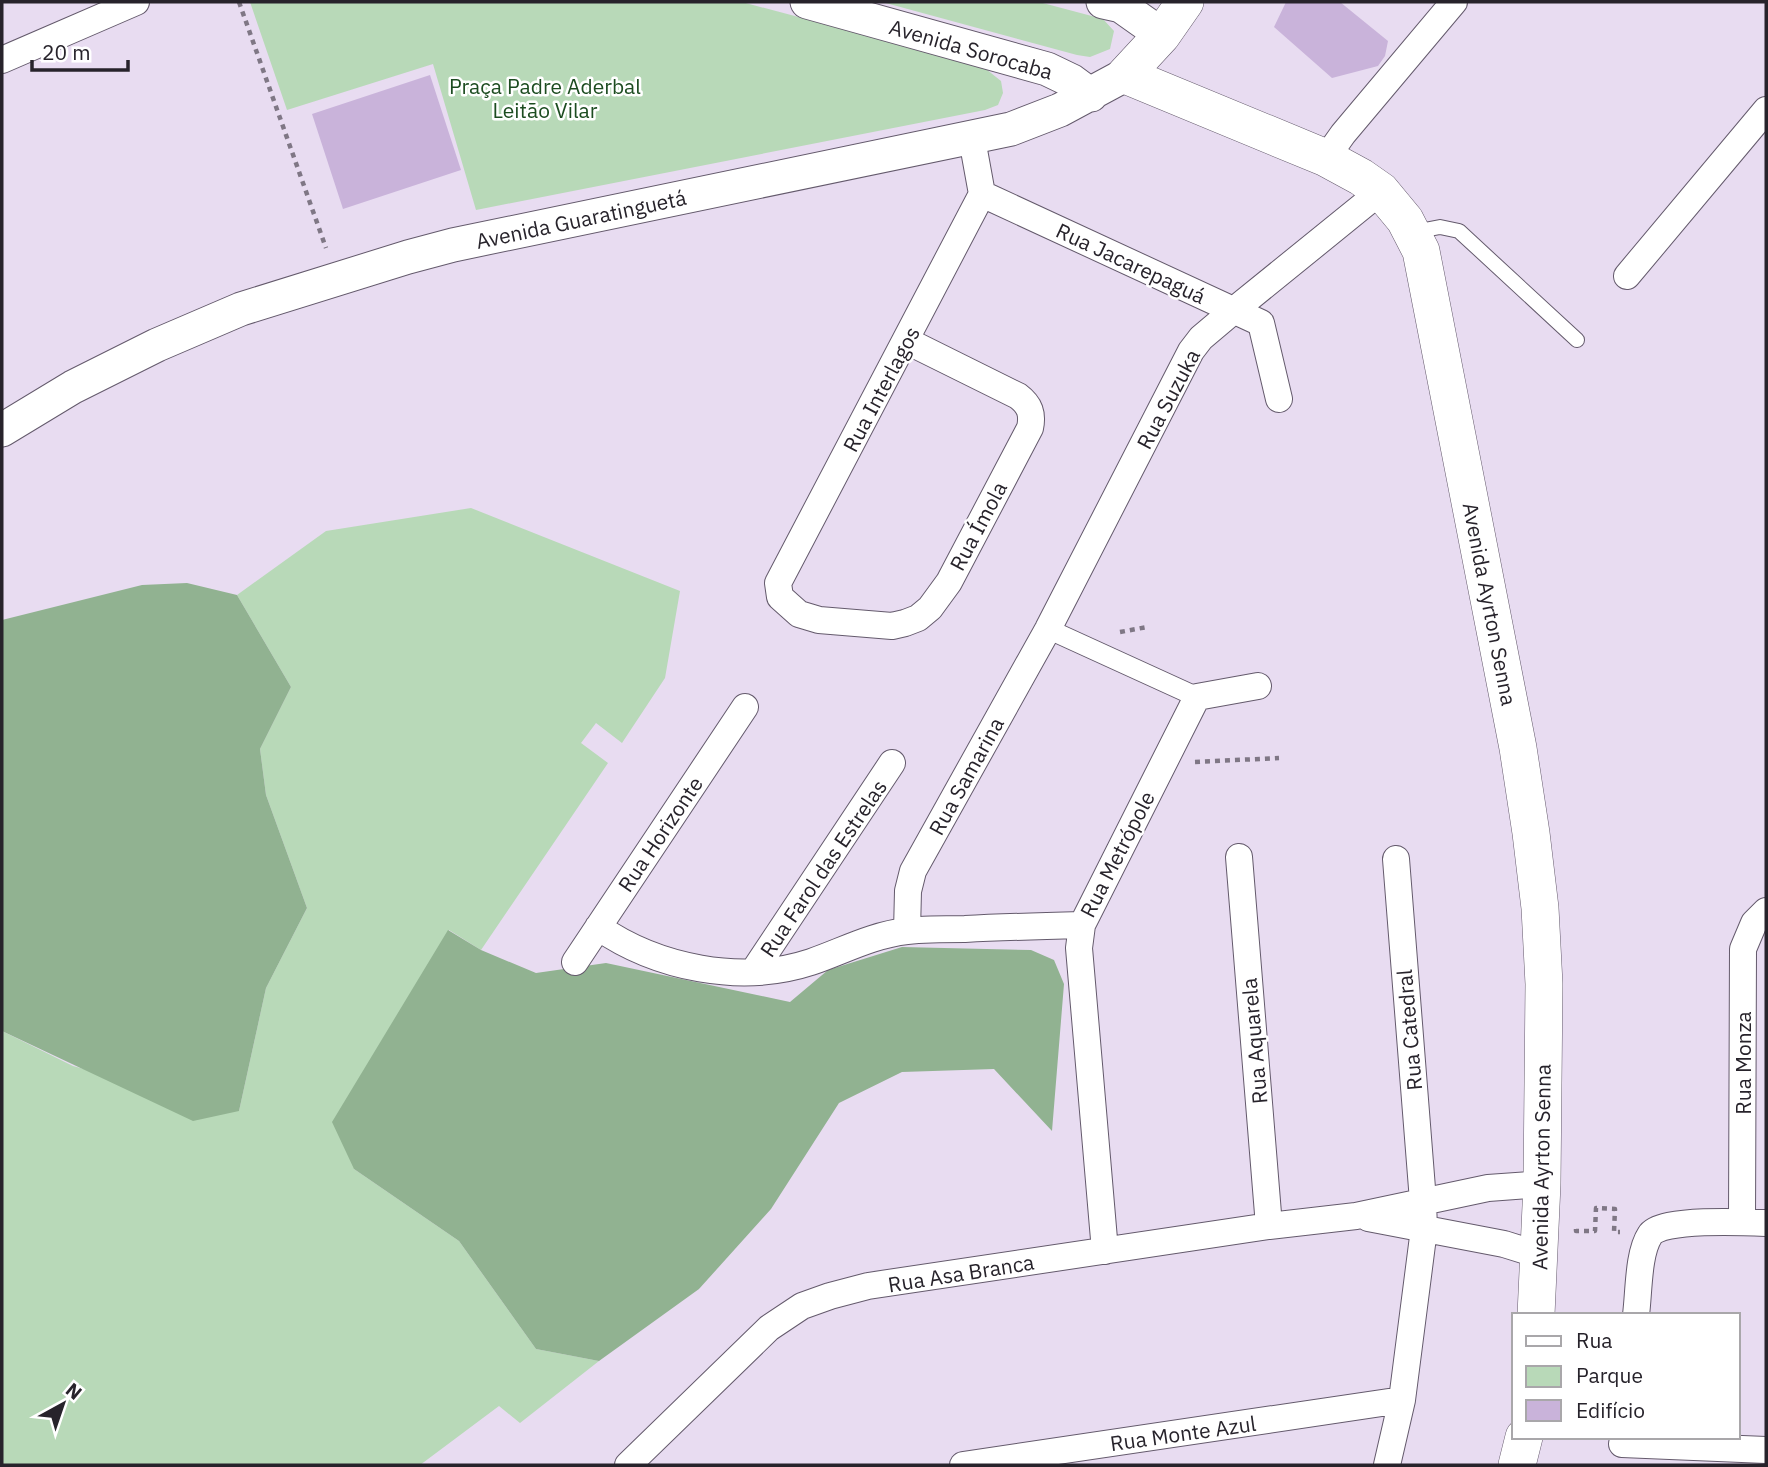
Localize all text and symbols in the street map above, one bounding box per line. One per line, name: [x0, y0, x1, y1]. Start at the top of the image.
street label: Avenida Sorocaba: [886, 12, 1056, 86]
scale bar: [32, 28, 128, 72]
text: 20 m: [42, 38, 91, 66]
park label: Praça Padre Aderbal Leitão Vilar: [449, 72, 641, 124]
street label: Avenida Guaratinguetá: [473, 183, 689, 255]
street label: Rua Jacarepaguá: [1052, 216, 1210, 310]
street label: Rua Interlagos: [836, 321, 926, 457]
street label: Rua Suzuka: [1130, 344, 1206, 454]
street label: Rua Ímola: [943, 477, 1013, 575]
street label: Avenida Ayrton Senna: [1457, 500, 1523, 708]
street label: Rua Samarina: [922, 712, 1010, 840]
street label: Rua Horizonte: [611, 771, 709, 897]
street label: Rua Farol das Estrelas: [753, 774, 893, 962]
street label: Rua Metrópole: [1073, 786, 1161, 922]
street label: Rua Catedral: [1390, 968, 1428, 1092]
street label: Rua Aquarela: [1235, 977, 1273, 1105]
street label: Rua Monza: [1729, 1011, 1757, 1115]
street label: Avenida Ayrton Senna: [1525, 1064, 1557, 1270]
street label: Rua Asa Branca: [886, 1248, 1036, 1298]
legend: [1512, 1313, 1740, 1439]
text: Rua: [1576, 1326, 1613, 1354]
text: Parque: [1576, 1361, 1643, 1389]
north arrow: [28, 1369, 98, 1439]
text: N: [61, 1377, 87, 1405]
text: Edifício: [1576, 1396, 1645, 1424]
street label: Rua Monte Azul: [1108, 1409, 1258, 1457]

